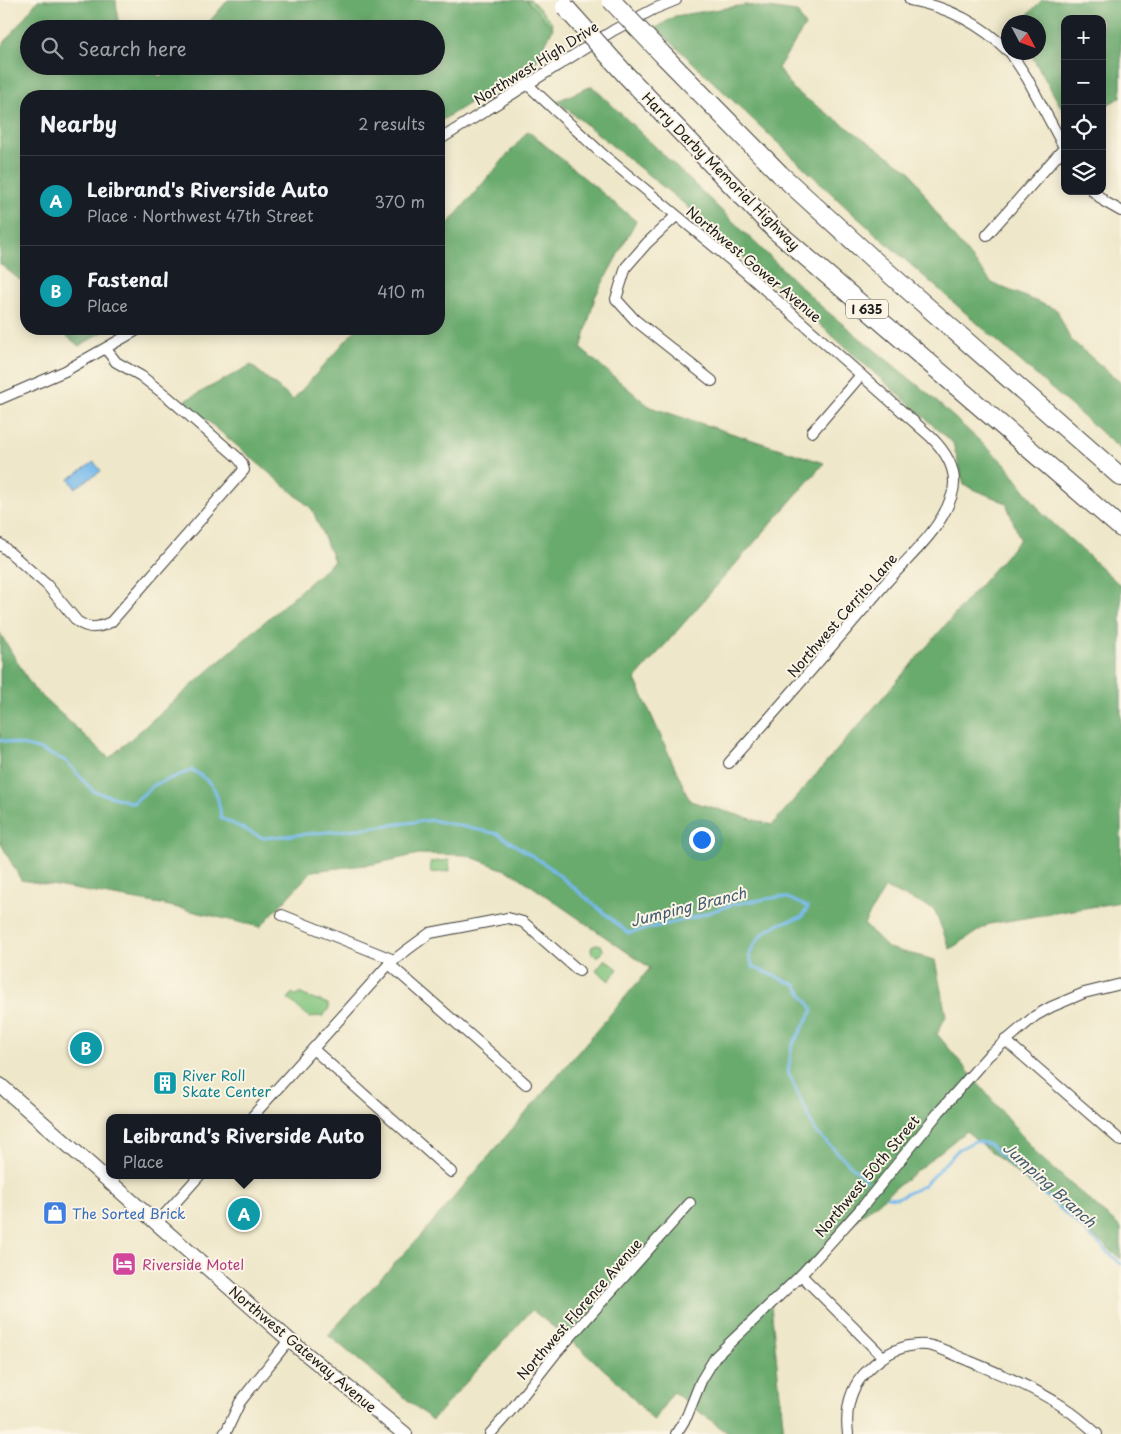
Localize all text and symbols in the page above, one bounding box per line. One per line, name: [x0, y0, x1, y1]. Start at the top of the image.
north arrow: [1001, 15, 1046, 60]
map controls: [1061, 15, 1106, 195]
button: +: [1061, 15, 1106, 60]
street label: Northwest High Drive: [470, 16, 602, 110]
search box: [20, 20, 445, 75]
icon: search: [38, 34, 66, 62]
text: Search here: [78, 34, 187, 62]
button: −: [1061, 60, 1106, 105]
street label: Harry Darby Memorial Highway: [637, 87, 805, 255]
button: locate: [1061, 105, 1106, 150]
text: Nearby: [40, 107, 117, 139]
text: 2 results: [358, 111, 425, 135]
button: layers: [1061, 150, 1106, 195]
text: Leibrand's Riverside Auto: [87, 175, 328, 203]
text: A: [50, 189, 62, 213]
text: 370 m: [375, 189, 425, 213]
street label: Northwest Gower Avenue: [682, 201, 826, 327]
text: Place · Northwest 47th Street: [87, 203, 314, 227]
text: Fastenal: [87, 265, 169, 293]
text: B: [51, 279, 61, 303]
text: 410 m: [377, 279, 425, 303]
text: Place: [87, 293, 128, 317]
road number: I 635: [846, 300, 888, 318]
street label: Northwest Cerrito Lane: [782, 548, 902, 682]
your location: [689, 827, 715, 853]
water label: Jumping Branch: [628, 880, 749, 931]
pin: B: [70, 1029, 102, 1067]
place label: River Roll Skate Center: [182, 1065, 271, 1102]
building icon: River Roll Skate Center: [152, 1070, 178, 1096]
street label: Northwest 50th Street: [810, 1110, 924, 1241]
popup: [106, 1114, 381, 1179]
text: Leibrand's Riverside Auto: [123, 1121, 364, 1149]
water label: Jumping Branch: [998, 1136, 1102, 1232]
text: Place: [123, 1149, 164, 1173]
pin: A: [228, 1195, 260, 1233]
shop icon: The Sorted Brick: [42, 1200, 68, 1226]
place label: The Sorted Brick: [72, 1203, 186, 1224]
street label: Northwest Florence Avenue: [512, 1233, 647, 1384]
hotel icon: Riverside Motel: [111, 1251, 137, 1277]
place label: Riverside Motel: [142, 1254, 244, 1275]
street label: Northwest Gateway Avenue: [225, 1281, 382, 1417]

